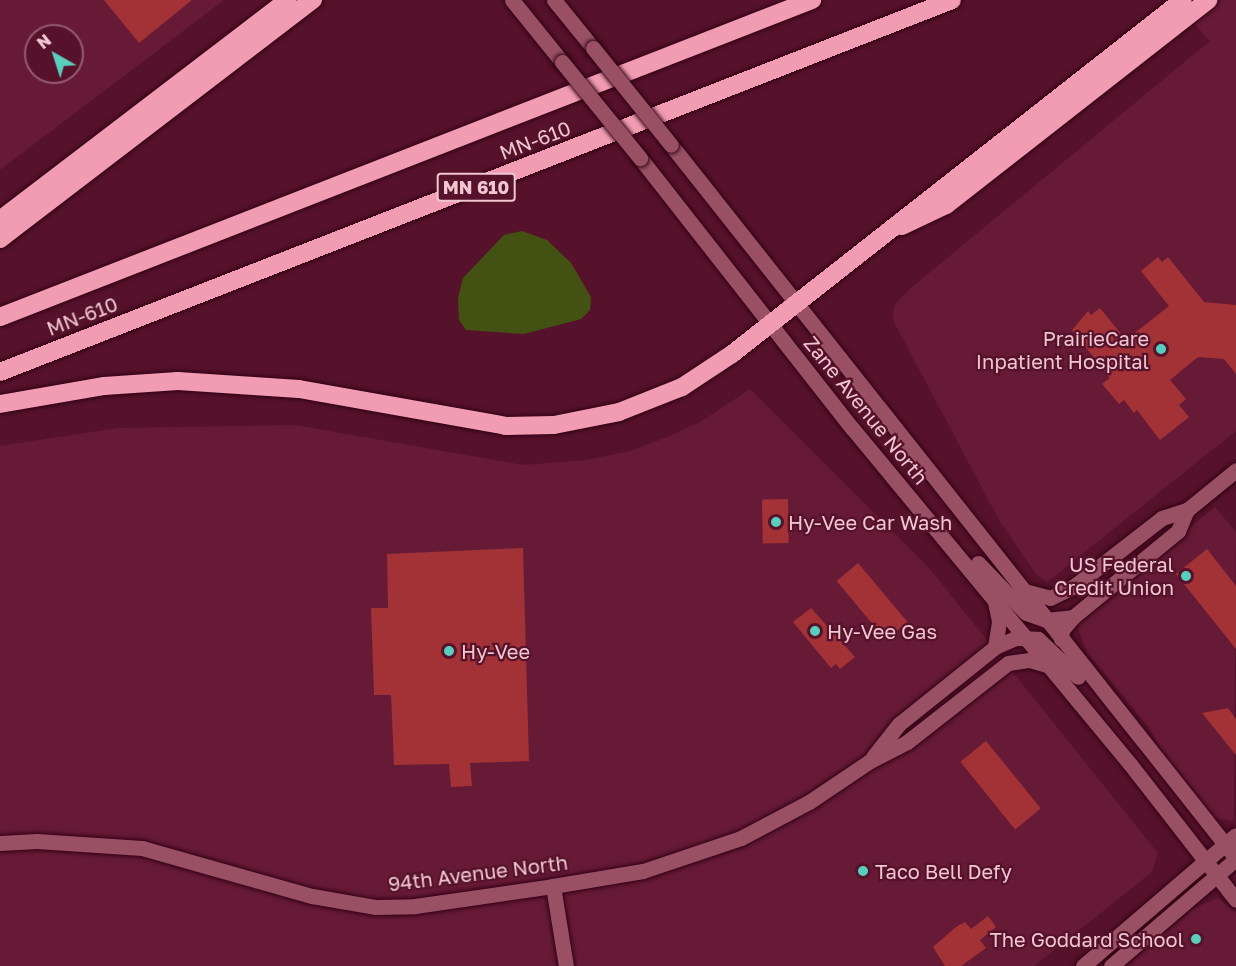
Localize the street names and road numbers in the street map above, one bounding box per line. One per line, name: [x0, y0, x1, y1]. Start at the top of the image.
street label: MN-610: [496, 116, 574, 164]
road number: MN 610: [436, 172, 516, 202]
street label: MN-610: [43, 292, 121, 340]
street label: Zane Avenue North: [799, 331, 933, 489]
street label: 94th Avenue North: [387, 850, 569, 896]

